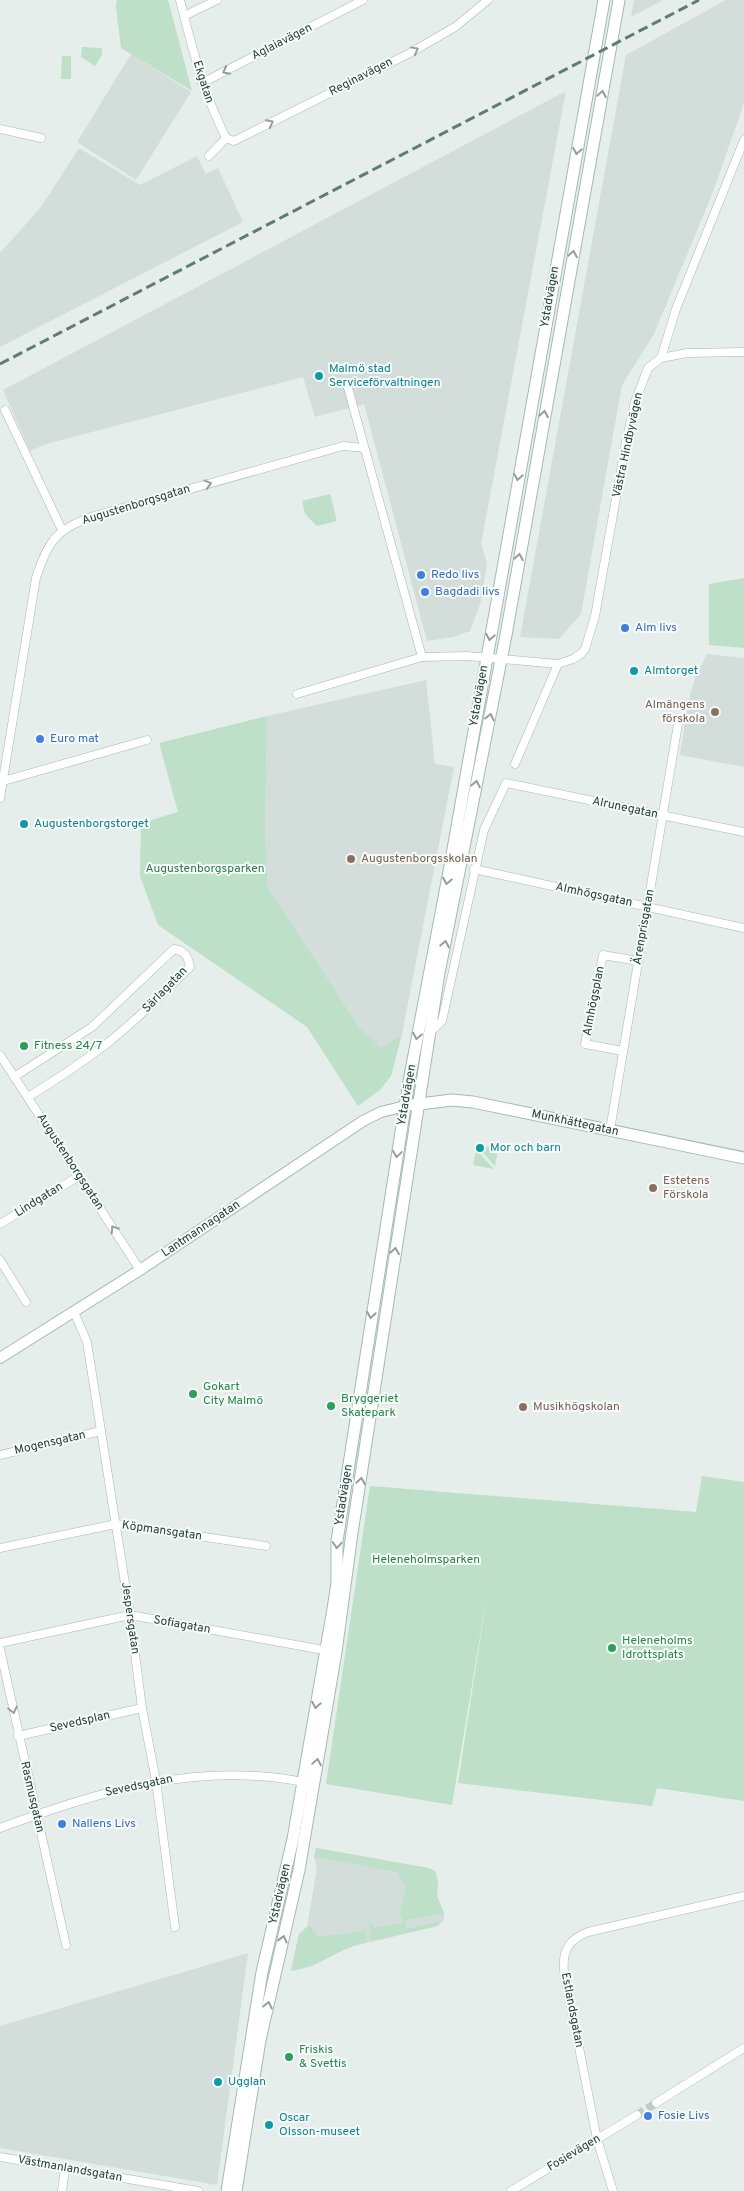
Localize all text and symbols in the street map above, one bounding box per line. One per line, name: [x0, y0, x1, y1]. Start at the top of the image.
street label: Aglaiavägen: [249, 20, 315, 64]
one-way arrow: [410, 46, 419, 56]
street label: Reginavägen: [326, 54, 396, 100]
street label: Ekgatan: [189, 59, 217, 105]
one-way arrow: [222, 65, 231, 75]
one-way arrow: [597, 90, 607, 98]
one-way arrow: [265, 119, 274, 129]
one-way arrow: [572, 147, 582, 156]
one-way arrow: [568, 250, 578, 258]
street label: Ystadvägen: [537, 265, 563, 329]
place label: Malmö stad Serviceförvaltningen: [329, 361, 440, 391]
marker: Malmö stad Serviceförvaltningen: [313, 370, 325, 382]
street label: Västra Hindbyvägen: [609, 391, 647, 499]
one-way arrow: [539, 409, 549, 418]
one-way arrow: [513, 473, 523, 482]
one-way arrow: [204, 479, 212, 489]
street label: Augustenborgsgatan: [80, 481, 192, 529]
one-way arrow: [514, 553, 524, 561]
place label: Redo livs: [431, 567, 479, 583]
marker: Redo livs: [415, 569, 427, 581]
place label: Bagdadi livs: [435, 584, 500, 600]
marker: Bagdadi livs: [419, 586, 431, 598]
place label: Alm livs: [635, 620, 677, 636]
marker: Alm livs: [619, 622, 631, 634]
one-way arrow: [485, 633, 495, 642]
place label: Almtorget: [644, 663, 698, 679]
street label: Ystadvägen: [466, 664, 492, 728]
marker: Almtorget: [628, 665, 640, 677]
place label: Almängens förskola: [645, 697, 705, 727]
marker: Almängens förskola: [709, 706, 721, 718]
one-way arrow: [484, 712, 495, 721]
place label: Euro mat: [50, 731, 99, 747]
marker: Euro mat: [34, 733, 46, 745]
one-way arrow: [470, 780, 481, 789]
street label: Alrunegatan: [591, 793, 659, 823]
place label: Augustenborgstorget: [34, 816, 149, 832]
marker: Augustenborgstorget: [18, 818, 30, 830]
place label: Augustenborgsskolan: [361, 851, 478, 867]
marker: Augustenborgsskolan: [345, 853, 357, 865]
park label: Augustenborgsparken: [145, 861, 265, 877]
one-way arrow: [442, 876, 453, 885]
street label: Almhögsgatan: [554, 879, 634, 911]
street label: Ärenprisgatan: [629, 888, 659, 966]
one-way arrow: [439, 939, 450, 948]
street label: Särlagatan: [139, 963, 191, 1017]
street label: Almhögsplan: [579, 965, 609, 1037]
one-way arrow: [413, 1032, 423, 1040]
place label: Fitness 24/7: [34, 1038, 102, 1054]
marker: Fitness 24/7: [18, 1040, 30, 1052]
street label: Ystadvägen: [394, 1063, 420, 1127]
street label: Munkhättegatan: [530, 1106, 620, 1140]
street label: Augustenborgsgatan: [33, 1111, 107, 1213]
place label: Mor och barn: [490, 1140, 561, 1156]
marker: Mor och barn: [474, 1142, 486, 1154]
one-way arrow: [392, 1151, 403, 1159]
place label: Estetens Förskola: [663, 1173, 710, 1203]
street label: Lindgatan: [12, 1179, 66, 1221]
marker: Estetens Förskola: [647, 1182, 659, 1194]
street label: Lantmannagatan: [159, 1197, 243, 1261]
one-way arrow: [110, 1225, 120, 1234]
one-way arrow: [390, 1247, 400, 1255]
one-way arrow: [366, 1311, 377, 1319]
place label: Gokart City Malmö: [203, 1379, 263, 1409]
marker: Gokart City Malmö: [187, 1388, 199, 1400]
place label: Bryggeriet Skatepark: [341, 1391, 398, 1421]
place label: Musikhögskolan: [533, 1399, 620, 1415]
marker: Bryggeriet Skatepark: [325, 1400, 337, 1412]
marker: Musikhögskolan: [517, 1401, 529, 1413]
street label: Mogensgatan: [13, 1427, 87, 1459]
street label: Ystadvägen: [331, 1463, 357, 1527]
one-way arrow: [355, 1476, 365, 1485]
street label: Köpmansgatan: [121, 1517, 203, 1545]
one-way arrow: [331, 1541, 342, 1549]
park label: Heleneholmsparken: [372, 1552, 480, 1568]
street label: Jespersgatan: [117, 1581, 143, 1655]
street label: Sofiagatan: [152, 1612, 212, 1638]
place label: Heleneholms Idrottsplats: [622, 1633, 693, 1663]
marker: Heleneholms Idrottsplats: [606, 1642, 618, 1654]
one-way arrow: [312, 1701, 322, 1710]
one-way arrow: [7, 1705, 18, 1714]
street label: Sevedsplan: [48, 1707, 112, 1737]
one-way arrow: [312, 1758, 322, 1767]
street label: Rasmusgatan: [16, 1760, 48, 1834]
street label: Sevedsgatan: [104, 1771, 174, 1801]
place label: Nallens Livs: [72, 1816, 136, 1832]
marker: Nallens Livs: [56, 1818, 68, 1830]
street label: Ystadvägen: [265, 1862, 295, 1926]
one-way arrow: [278, 1936, 288, 1944]
street label: Estlandsgatan: [557, 1971, 587, 2049]
one-way arrow: [262, 2001, 272, 2009]
place label: Friskis & Svettis: [299, 2042, 347, 2072]
marker: Friskis & Svettis: [283, 2051, 295, 2063]
place label: Ugglan: [228, 2074, 266, 2090]
marker: Ugglan: [212, 2076, 224, 2088]
place label: Fosie Livs: [658, 2108, 710, 2124]
place label: Oscar Olsson-museet: [279, 2110, 360, 2140]
marker: Fosie Livs: [642, 2110, 654, 2122]
marker: Oscar Olsson-museet: [263, 2119, 275, 2131]
street label: Fosievägen: [544, 2131, 604, 2175]
street label: Västmanlandsgatan: [16, 2152, 124, 2186]

